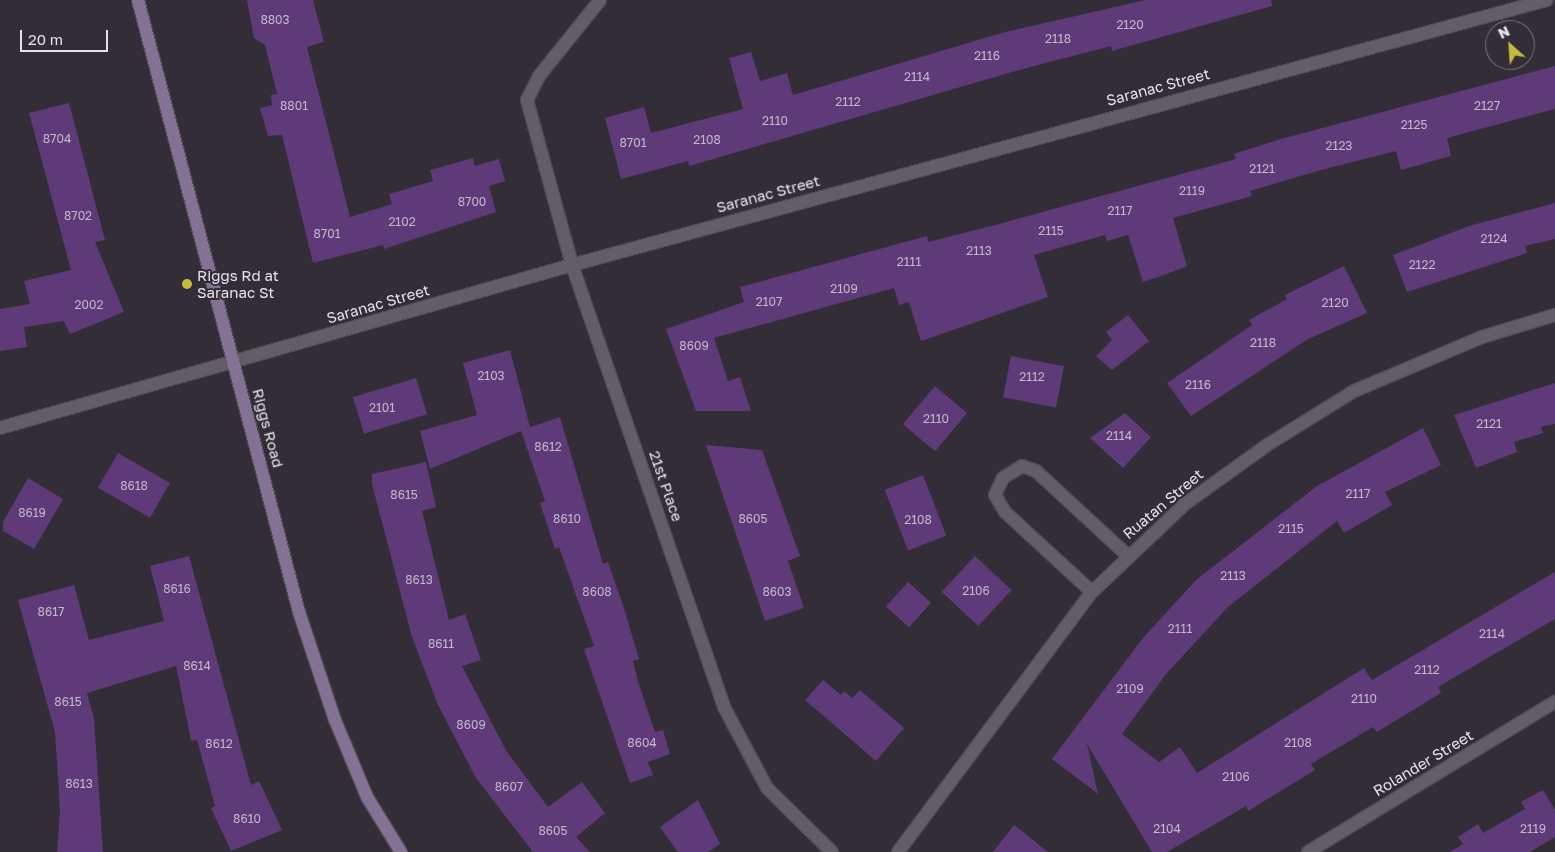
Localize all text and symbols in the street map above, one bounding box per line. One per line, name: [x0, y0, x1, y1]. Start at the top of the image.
house number: 8803: [260, 13, 290, 27]
house number: 2120: [1116, 18, 1144, 32]
scale bar: [22, 20, 110, 52]
north arrow: [1485, 20, 1535, 70]
text: N: [1495, 22, 1512, 42]
text: 20 m: [28, 30, 63, 48]
house number: 2118: [1045, 32, 1071, 46]
house number: 2116: [974, 49, 1000, 63]
street label: Saranac Street: [1104, 65, 1212, 109]
house number: 2114: [904, 70, 930, 84]
house number: 2112: [835, 95, 861, 109]
house number: 8801: [280, 99, 308, 113]
house number: 2127: [1474, 99, 1500, 113]
house number: 2110: [762, 114, 788, 128]
house number: 2125: [1401, 118, 1427, 132]
house number: 8704: [43, 132, 71, 146]
house number: 2108: [693, 133, 721, 147]
house number: 8701: [620, 136, 646, 150]
house number: 2123: [1326, 139, 1352, 153]
house number: 2121: [1249, 162, 1275, 176]
street label: Saranac Street: [714, 172, 822, 216]
house number: 2119: [1179, 184, 1205, 198]
house number: 8700: [458, 195, 486, 209]
house number: 2117: [1108, 204, 1132, 218]
house number: 8702: [64, 209, 92, 223]
house number: 2102: [388, 215, 416, 229]
house number: 2115: [1038, 224, 1064, 238]
house number: 8701: [314, 227, 340, 241]
house number: 2124: [1480, 232, 1508, 246]
house number: 2113: [966, 244, 992, 258]
house number: 2111: [897, 255, 921, 269]
house number: 2122: [1409, 258, 1435, 272]
place label: Riggs Rd at Saranac St: [197, 266, 279, 301]
marker: Riggs Rd at Saranac St: [181, 278, 193, 290]
street label: Saranac Street: [324, 281, 432, 327]
house number: 2109: [830, 282, 858, 296]
house number: 2107: [756, 295, 782, 309]
house number: 2120: [1321, 296, 1349, 310]
house number: 2002: [75, 298, 103, 312]
house number: 2118: [1250, 336, 1276, 350]
house number: 8609: [679, 339, 709, 353]
house number: 2103: [477, 369, 505, 383]
house number: 2112: [1019, 370, 1045, 384]
house number: 2116: [1185, 378, 1211, 392]
street label: Riggs Road: [249, 386, 287, 470]
house number: 2101: [369, 401, 395, 415]
house number: 2110: [923, 412, 949, 426]
house number: 2121: [1476, 417, 1502, 431]
house number: 2114: [1106, 429, 1132, 443]
house number: 8612: [534, 440, 562, 454]
street label: 21st Place: [646, 448, 686, 524]
street label: Ruatan Street: [1119, 465, 1207, 543]
house number: 8618: [120, 479, 148, 493]
house number: 2117: [1346, 487, 1370, 501]
house number: 8615: [390, 488, 418, 502]
house number: 8619: [18, 506, 46, 520]
house number: 8610: [553, 512, 581, 526]
house number: 8605: [739, 512, 767, 526]
house number: 2108: [904, 513, 932, 527]
house number: 2115: [1278, 522, 1304, 536]
house number: 2113: [1220, 569, 1246, 583]
house number: 8613: [405, 573, 433, 587]
house number: 8616: [163, 582, 191, 596]
house number: 2106: [962, 584, 990, 598]
house number: 8608: [582, 585, 612, 599]
house number: 8603: [762, 585, 792, 599]
house number: 8617: [38, 605, 64, 619]
house number: 2111: [1168, 622, 1192, 636]
house number: 2114: [1479, 627, 1505, 641]
house number: 8611: [428, 637, 454, 651]
house number: 8614: [183, 659, 211, 673]
house number: 2112: [1414, 663, 1440, 677]
house number: 2109: [1116, 682, 1144, 696]
house number: 2110: [1351, 692, 1377, 706]
house number: 8615: [54, 695, 82, 709]
house number: 8609: [456, 718, 486, 732]
street label: Rolander Street: [1370, 726, 1476, 800]
house number: 8604: [627, 736, 657, 750]
house number: 2108: [1284, 736, 1312, 750]
house number: 8612: [205, 737, 233, 751]
house number: 2106: [1222, 770, 1250, 784]
house number: 8613: [65, 777, 93, 791]
house number: 8607: [495, 780, 523, 794]
house number: 8610: [233, 812, 261, 826]
house number: 2104: [1153, 822, 1181, 836]
house number: 2119: [1520, 822, 1546, 836]
house number: 8605: [539, 824, 567, 838]

